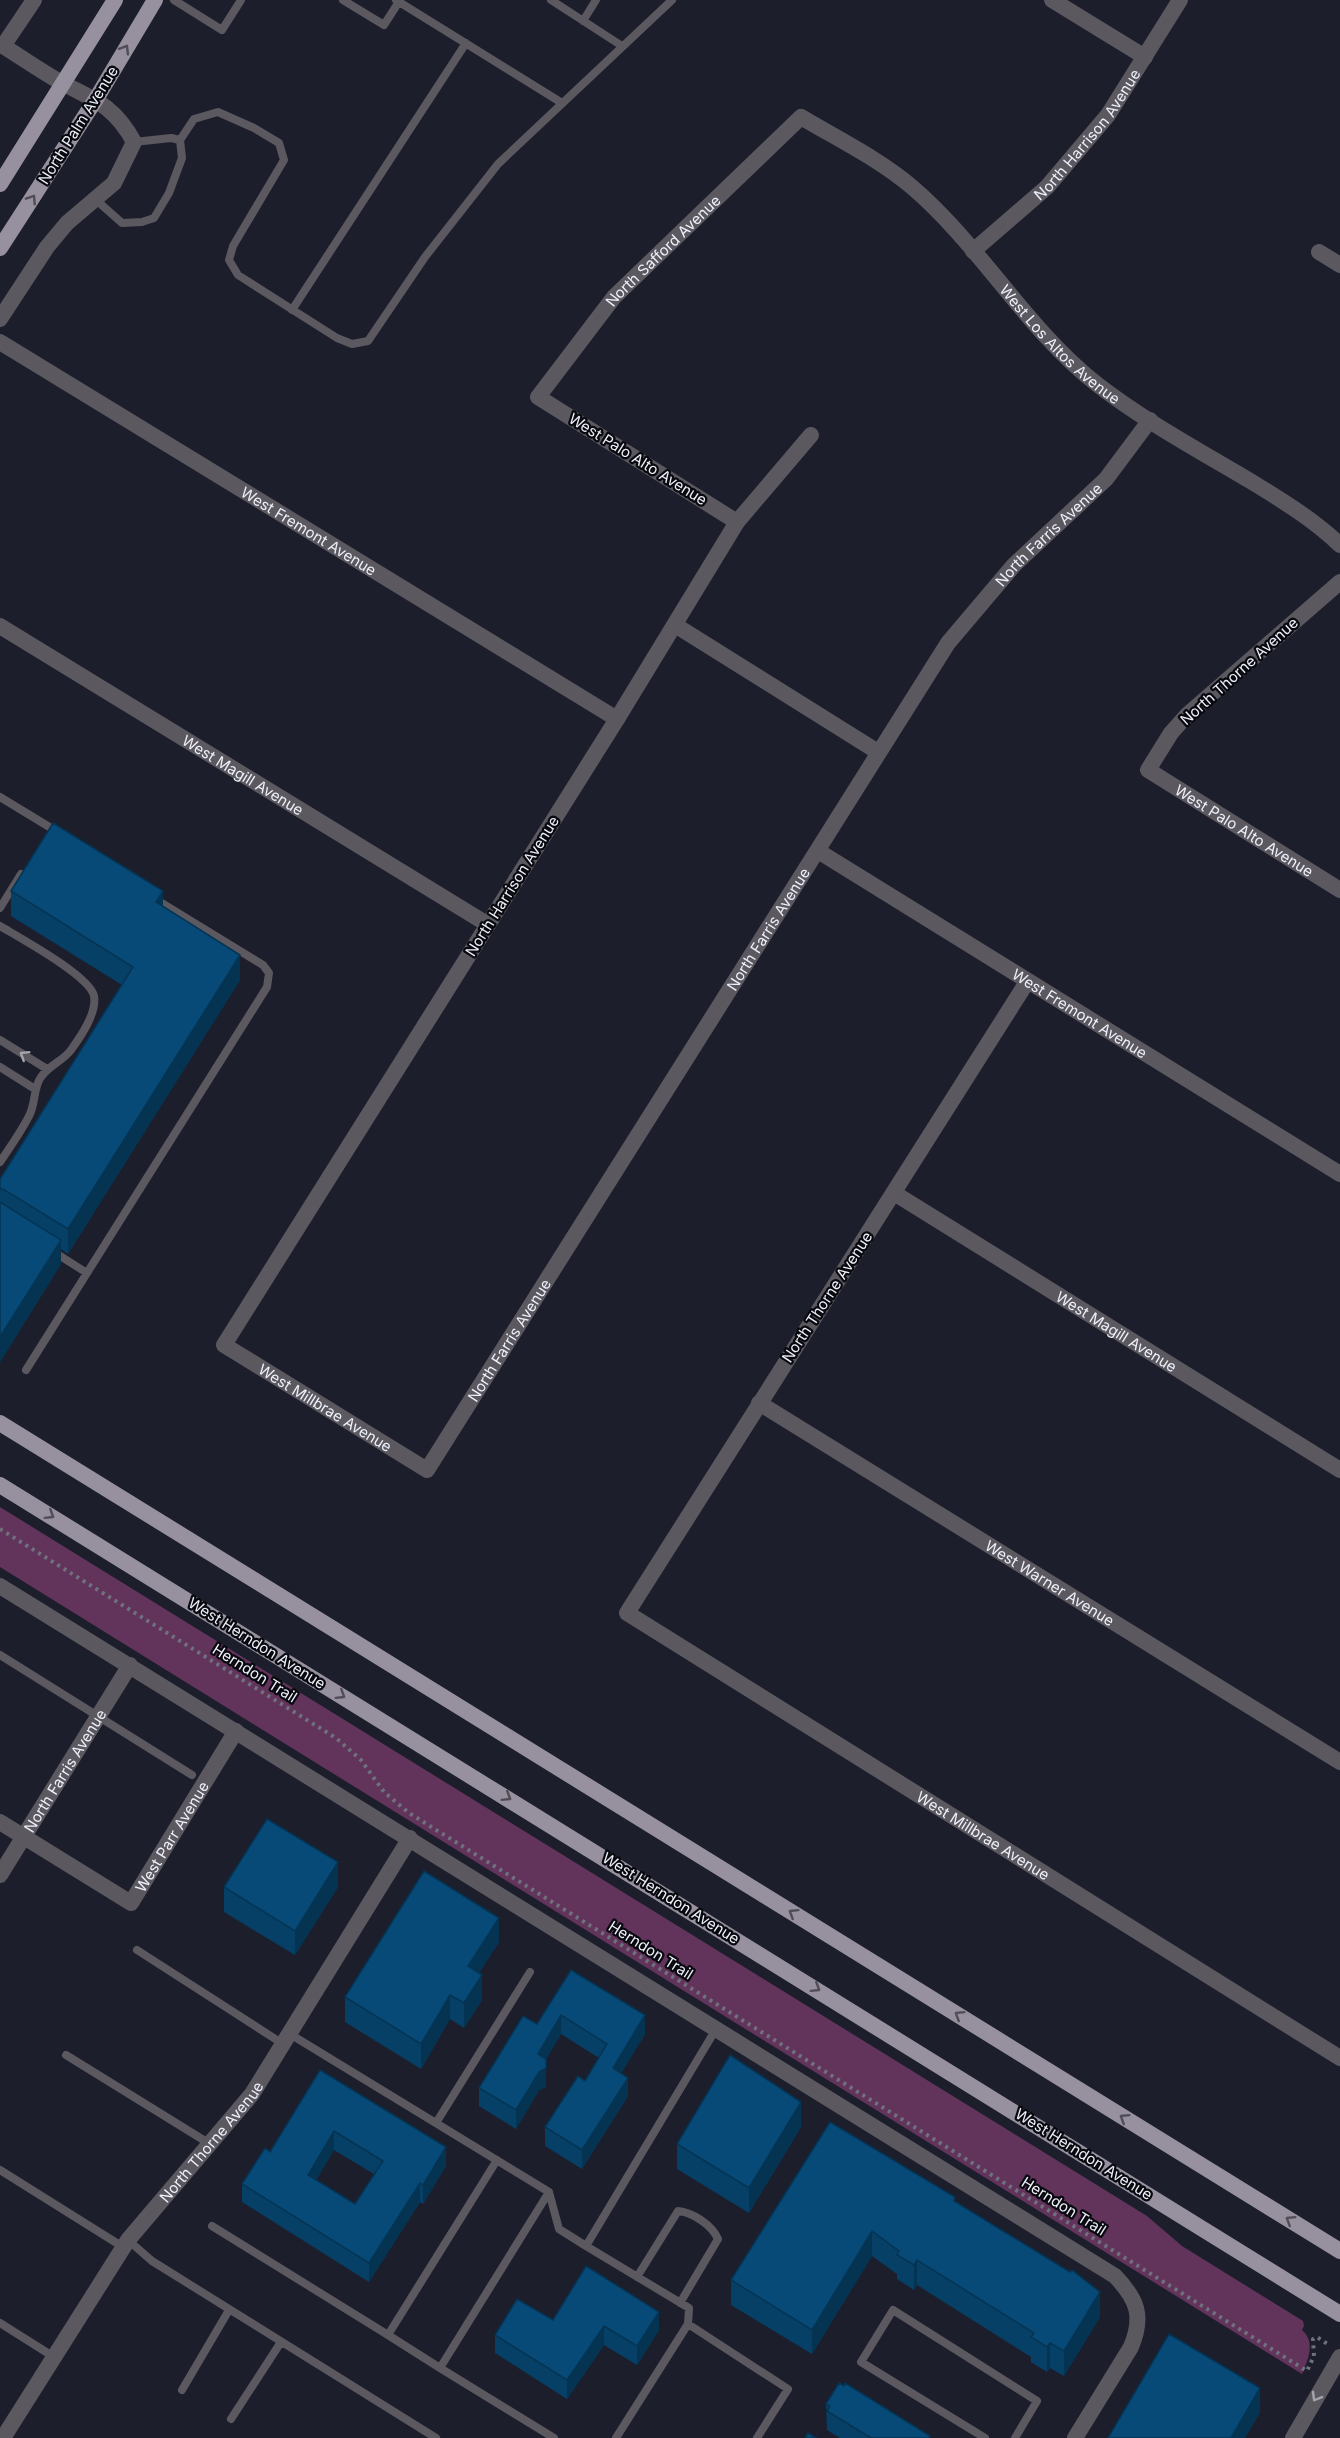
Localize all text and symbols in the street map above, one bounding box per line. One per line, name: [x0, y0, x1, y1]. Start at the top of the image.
one-way arrow: [118, 45, 130, 55]
street label: North Palm Avenue: [34, 62, 122, 188]
street label: North Harrison Avenue: [1030, 65, 1144, 204]
street label: North Safford Avenue: [601, 190, 724, 310]
one-way arrow: [24, 195, 36, 205]
street label: West Los Altos Avenue: [996, 280, 1124, 408]
street label: West Palo Alto Avenue: [565, 409, 711, 509]
street label: North Farris Avenue: [991, 478, 1106, 590]
street label: West Fremont Avenue: [238, 482, 380, 579]
street label: North Thorne Avenue: [1176, 613, 1302, 729]
street label: West Magill Avenue: [179, 730, 307, 819]
street label: West Palo Alto Avenue: [1172, 780, 1317, 881]
street label: North Harrison Avenue: [461, 812, 563, 960]
street label: North Farris Avenue: [722, 864, 814, 994]
street label: West Fremont Avenue: [1009, 964, 1151, 1062]
one-way arrow: [20, 1050, 30, 1062]
street label: North Thorne Avenue: [778, 1228, 876, 1366]
street label: North Farris Avenue: [463, 1275, 555, 1405]
street label: West Magill Avenue: [1053, 1287, 1181, 1376]
street label: West Millbrae Avenue: [255, 1359, 396, 1456]
one-way arrow: [44, 1508, 54, 1520]
street label: West Warner Avenue: [982, 1536, 1118, 1630]
street label: West Herndon Avenue: [185, 1593, 329, 1693]
street label: Herndon Trail: [209, 1639, 301, 1707]
one-way arrow: [335, 1687, 345, 1699]
street label: North Farris Avenue: [19, 1705, 110, 1836]
street label: West Parr Avenue: [131, 1778, 213, 1895]
street label: West Millbrae Avenue: [913, 1787, 1053, 1884]
one-way arrow: [501, 1790, 511, 1802]
street label: West Herndon Avenue: [599, 1848, 743, 1948]
one-way arrow: [789, 1908, 799, 1920]
street label: Herndon Trail: [605, 1916, 697, 1984]
one-way arrow: [810, 1980, 820, 1992]
one-way arrow: [954, 2012, 965, 2023]
street label: North Thorne Avenue: [155, 2078, 267, 2206]
street label: West Herndon Avenue: [1012, 2104, 1156, 2204]
one-way arrow: [1120, 2113, 1130, 2125]
street label: Herndon Trail: [1018, 2172, 1110, 2240]
one-way arrow: [1286, 2216, 1296, 2228]
one-way arrow: [1312, 2391, 1324, 2401]

